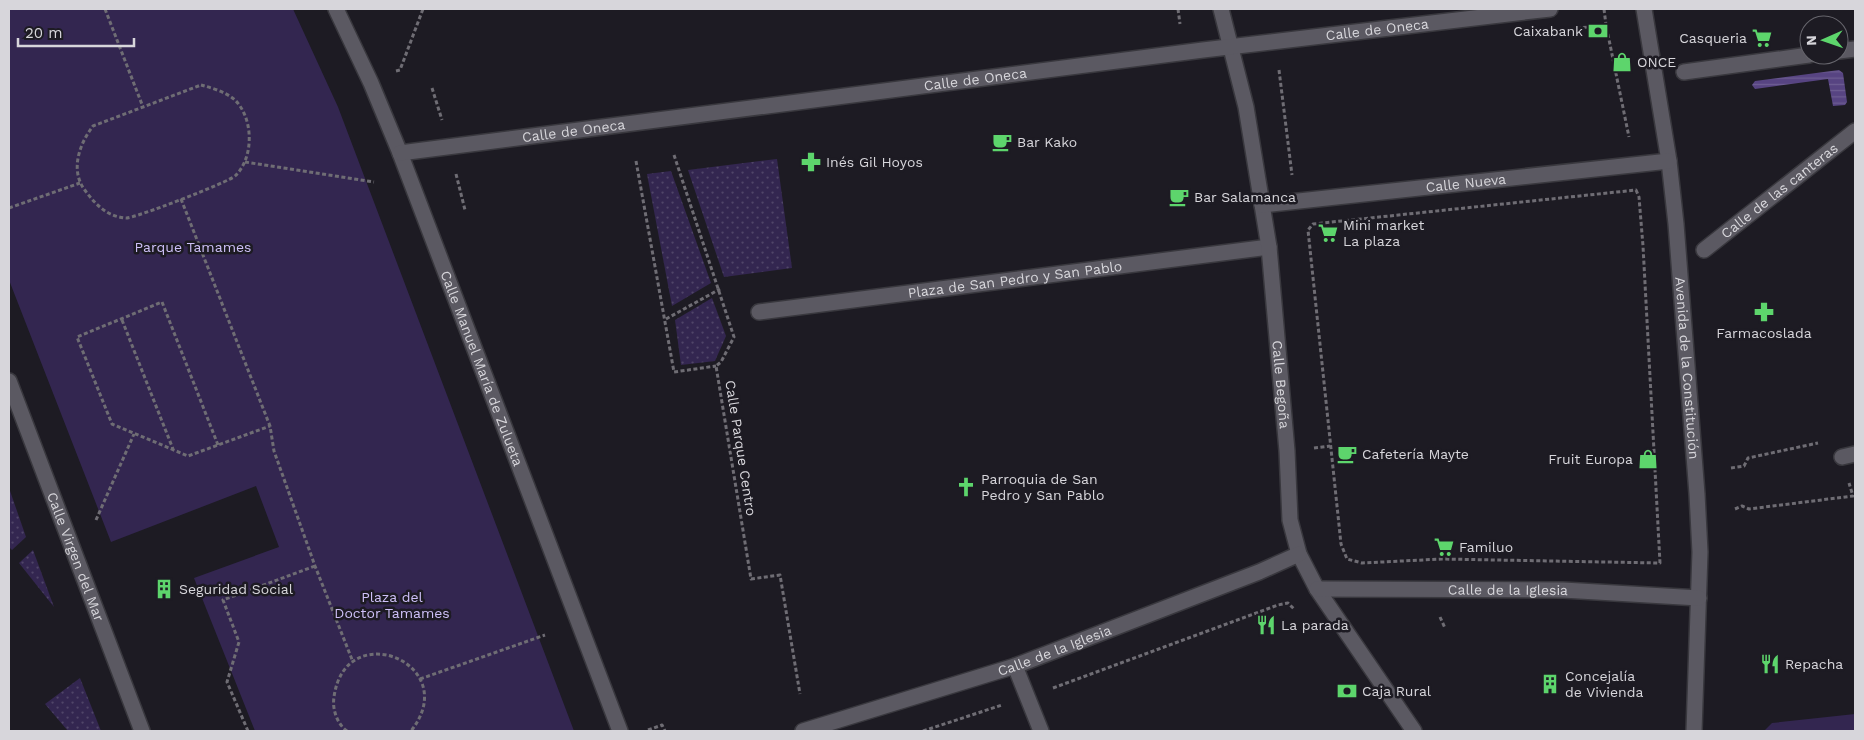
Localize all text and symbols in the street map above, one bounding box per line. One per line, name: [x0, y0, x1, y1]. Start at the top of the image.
scale bar: [18, 15, 134, 47]
street label: Calle de Oneca: [1325, 15, 1430, 43]
north arrow: [1799, 15, 1849, 65]
bank icon: Caixabank: [1587, 20, 1609, 42]
place label: Caixabank: [1513, 23, 1583, 39]
text: 20 m: [25, 24, 63, 42]
supermarket icon: Casqueria: [1751, 27, 1773, 49]
place label: Casqueria: [1679, 30, 1747, 46]
text: N: [1803, 35, 1819, 46]
shop icon: ONCE: [1611, 51, 1633, 73]
place label: ONCE: [1637, 54, 1676, 70]
street label: Calle de Oneca: [923, 65, 1028, 94]
street label: Calle de Oneca: [521, 116, 626, 145]
cafe icon: Bar Kako: [991, 131, 1013, 153]
place label: Bar Kako: [1017, 134, 1077, 150]
street label: Calle de las canteras: [1718, 140, 1841, 241]
pharmacy icon: Inés Gil Hoyos: [800, 151, 822, 173]
place label: Inés Gil Hoyos: [826, 154, 923, 170]
street label: Calle Nueva: [1425, 171, 1507, 195]
cafe icon: Bar Salamanca: [1168, 186, 1190, 208]
place label: Bar Salamanca: [1194, 189, 1296, 205]
place label: Mini market La plaza: [1343, 217, 1424, 249]
supermarket icon: Mini market La plaza: [1317, 222, 1339, 244]
park label: Parque Tamames: [135, 239, 251, 255]
street label: Plaza de San Pedro y San Pablo: [907, 258, 1123, 301]
street label: Calle Manuel María de Zulueta: [437, 268, 526, 468]
street label: Avenida de la Constitución: [1672, 276, 1702, 460]
pharmacy icon: Farmacoslada: [1753, 301, 1775, 323]
place label: Farmacoslada: [1716, 325, 1812, 341]
street label: Calle Begoña: [1269, 340, 1293, 429]
street label: Calle Parque Centro: [722, 379, 760, 517]
cafe icon: Cafetería Mayte: [1336, 443, 1358, 465]
place label: Cafetería Mayte: [1362, 446, 1469, 462]
shop icon: Fruit Europa: [1637, 448, 1659, 470]
place label: Fruit Europa: [1548, 451, 1633, 467]
place label: Parroquia de San Pedro y San Pablo: [981, 471, 1104, 503]
church icon: Parroquia de San Pedro y San Pablo: [955, 476, 977, 498]
street label: Calle Virgen del Mar: [44, 490, 108, 624]
supermarket icon: Familuo: [1433, 536, 1455, 558]
place label: Familuo: [1459, 539, 1513, 555]
building icon: Seguridad Social: [153, 578, 175, 600]
place label: Seguridad Social: [179, 581, 294, 597]
street label: Calle de la Iglesia: [1448, 582, 1569, 598]
park label: Plaza del Doctor Tamames: [334, 589, 450, 621]
restaurant icon: La parada: [1255, 614, 1277, 636]
place label: La parada: [1281, 617, 1349, 633]
street label: Calle de la Iglesia: [996, 622, 1113, 679]
restaurant icon: Repacha: [1759, 653, 1781, 675]
place label: Repacha: [1785, 656, 1843, 672]
place label: Concejalía de Vivienda: [1565, 668, 1643, 700]
building icon: Concejalía de Vivienda: [1539, 673, 1561, 695]
bank icon: Caja Rural: [1336, 680, 1358, 702]
place label: Caja Rural: [1362, 683, 1432, 699]

